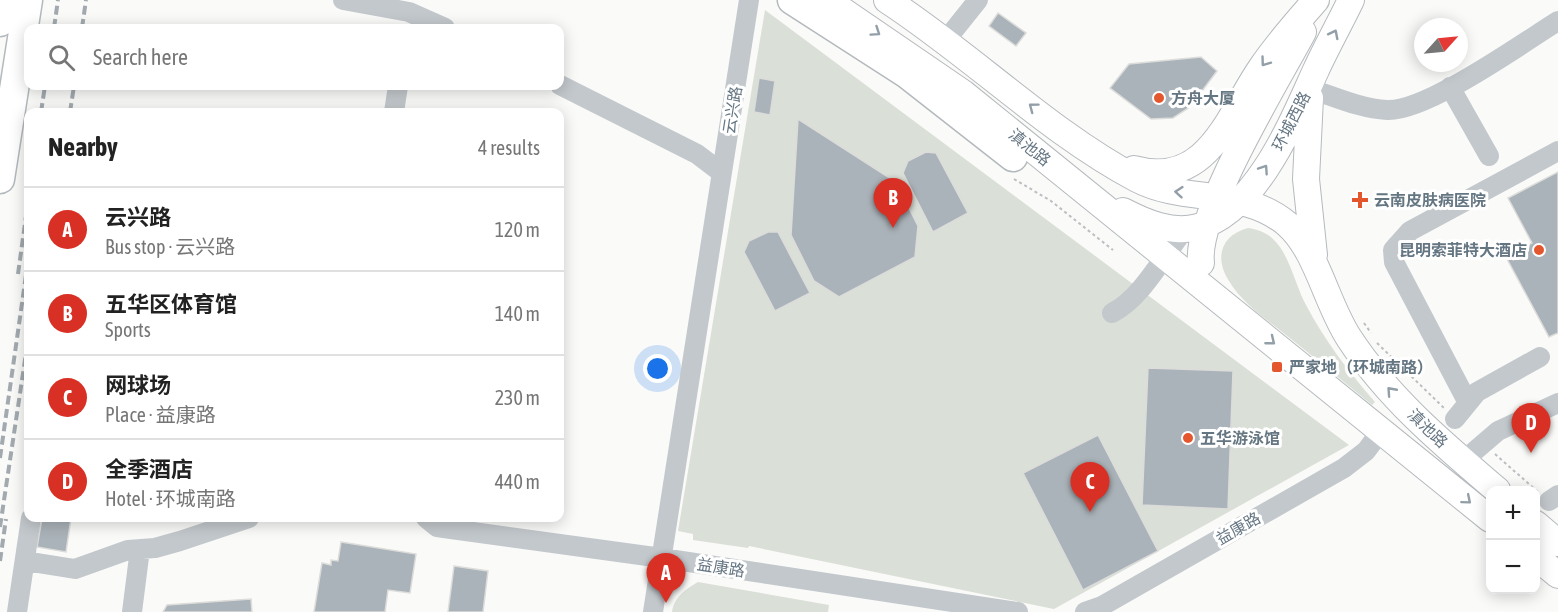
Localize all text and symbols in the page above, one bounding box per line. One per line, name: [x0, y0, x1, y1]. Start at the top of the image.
north arrow: [1414, 18, 1468, 72]
search box: [24, 24, 564, 90]
one-way arrow: [870, 24, 881, 35]
one-way arrow: [1327, 30, 1338, 40]
icon: search: [45, 41, 78, 74]
text: Search here: [93, 44, 188, 70]
one-way arrow: [1262, 55, 1273, 66]
street label: 云兴路: [719, 85, 745, 135]
street label: 环城西路: [1268, 88, 1314, 154]
place label: 方舟大厦: [1171, 89, 1235, 107]
marker: 方舟大厦: [1152, 91, 1166, 105]
one-way arrow: [1028, 104, 1039, 115]
street label: 滇池路: [1006, 125, 1054, 169]
text: Nearby: [48, 132, 118, 162]
text: 4 results: [478, 136, 540, 159]
one-way arrow: [1257, 165, 1268, 176]
pin: B: [874, 178, 912, 228]
one-way arrow: [1174, 186, 1183, 199]
marker: 云南皮肤病医院: [1351, 191, 1369, 209]
place label: 云南皮肤病医院: [1374, 191, 1486, 209]
text: 云兴路: [105, 204, 171, 230]
text: A: [63, 218, 72, 241]
text: 120 m: [495, 218, 540, 241]
text: Bus stop · 云兴路: [105, 235, 235, 258]
place label: 昆明索菲特大酒店: [1399, 241, 1527, 259]
marker: 昆明索菲特大酒店: [1532, 243, 1546, 257]
text: 五华区体育馆: [105, 291, 237, 317]
text: B: [63, 302, 72, 325]
text: 140 m: [495, 302, 540, 325]
text: Sports: [105, 318, 151, 341]
one-way arrow: [1264, 334, 1275, 345]
your location: [643, 354, 672, 383]
place label: 严家地（环城南路）: [1289, 358, 1433, 376]
marker: 严家地（环城南路）: [1270, 360, 1284, 374]
text: 网球场: [105, 372, 171, 398]
text: C: [63, 386, 72, 409]
text: 230 m: [495, 386, 540, 409]
one-way arrow: [1387, 387, 1398, 398]
text: Place · 益康路: [105, 403, 216, 426]
pin: D: [1512, 404, 1550, 453]
street label: 滇池路: [1404, 405, 1452, 451]
place label: 五华游泳馆: [1200, 429, 1280, 447]
marker: 五华游泳馆: [1181, 431, 1195, 445]
text: 全季酒店: [105, 456, 193, 482]
pin: C: [1070, 462, 1110, 512]
text: D: [62, 470, 73, 493]
text: 440 m: [495, 470, 540, 493]
map controls: [1486, 486, 1540, 594]
button: +: [1486, 486, 1540, 540]
text: Hotel · 环城南路: [105, 487, 236, 510]
one-way arrow: [1460, 493, 1471, 504]
street label: 益康路: [1213, 508, 1263, 548]
button: −: [1486, 540, 1540, 594]
pin: A: [646, 554, 686, 603]
street label: 益康路: [696, 554, 746, 580]

